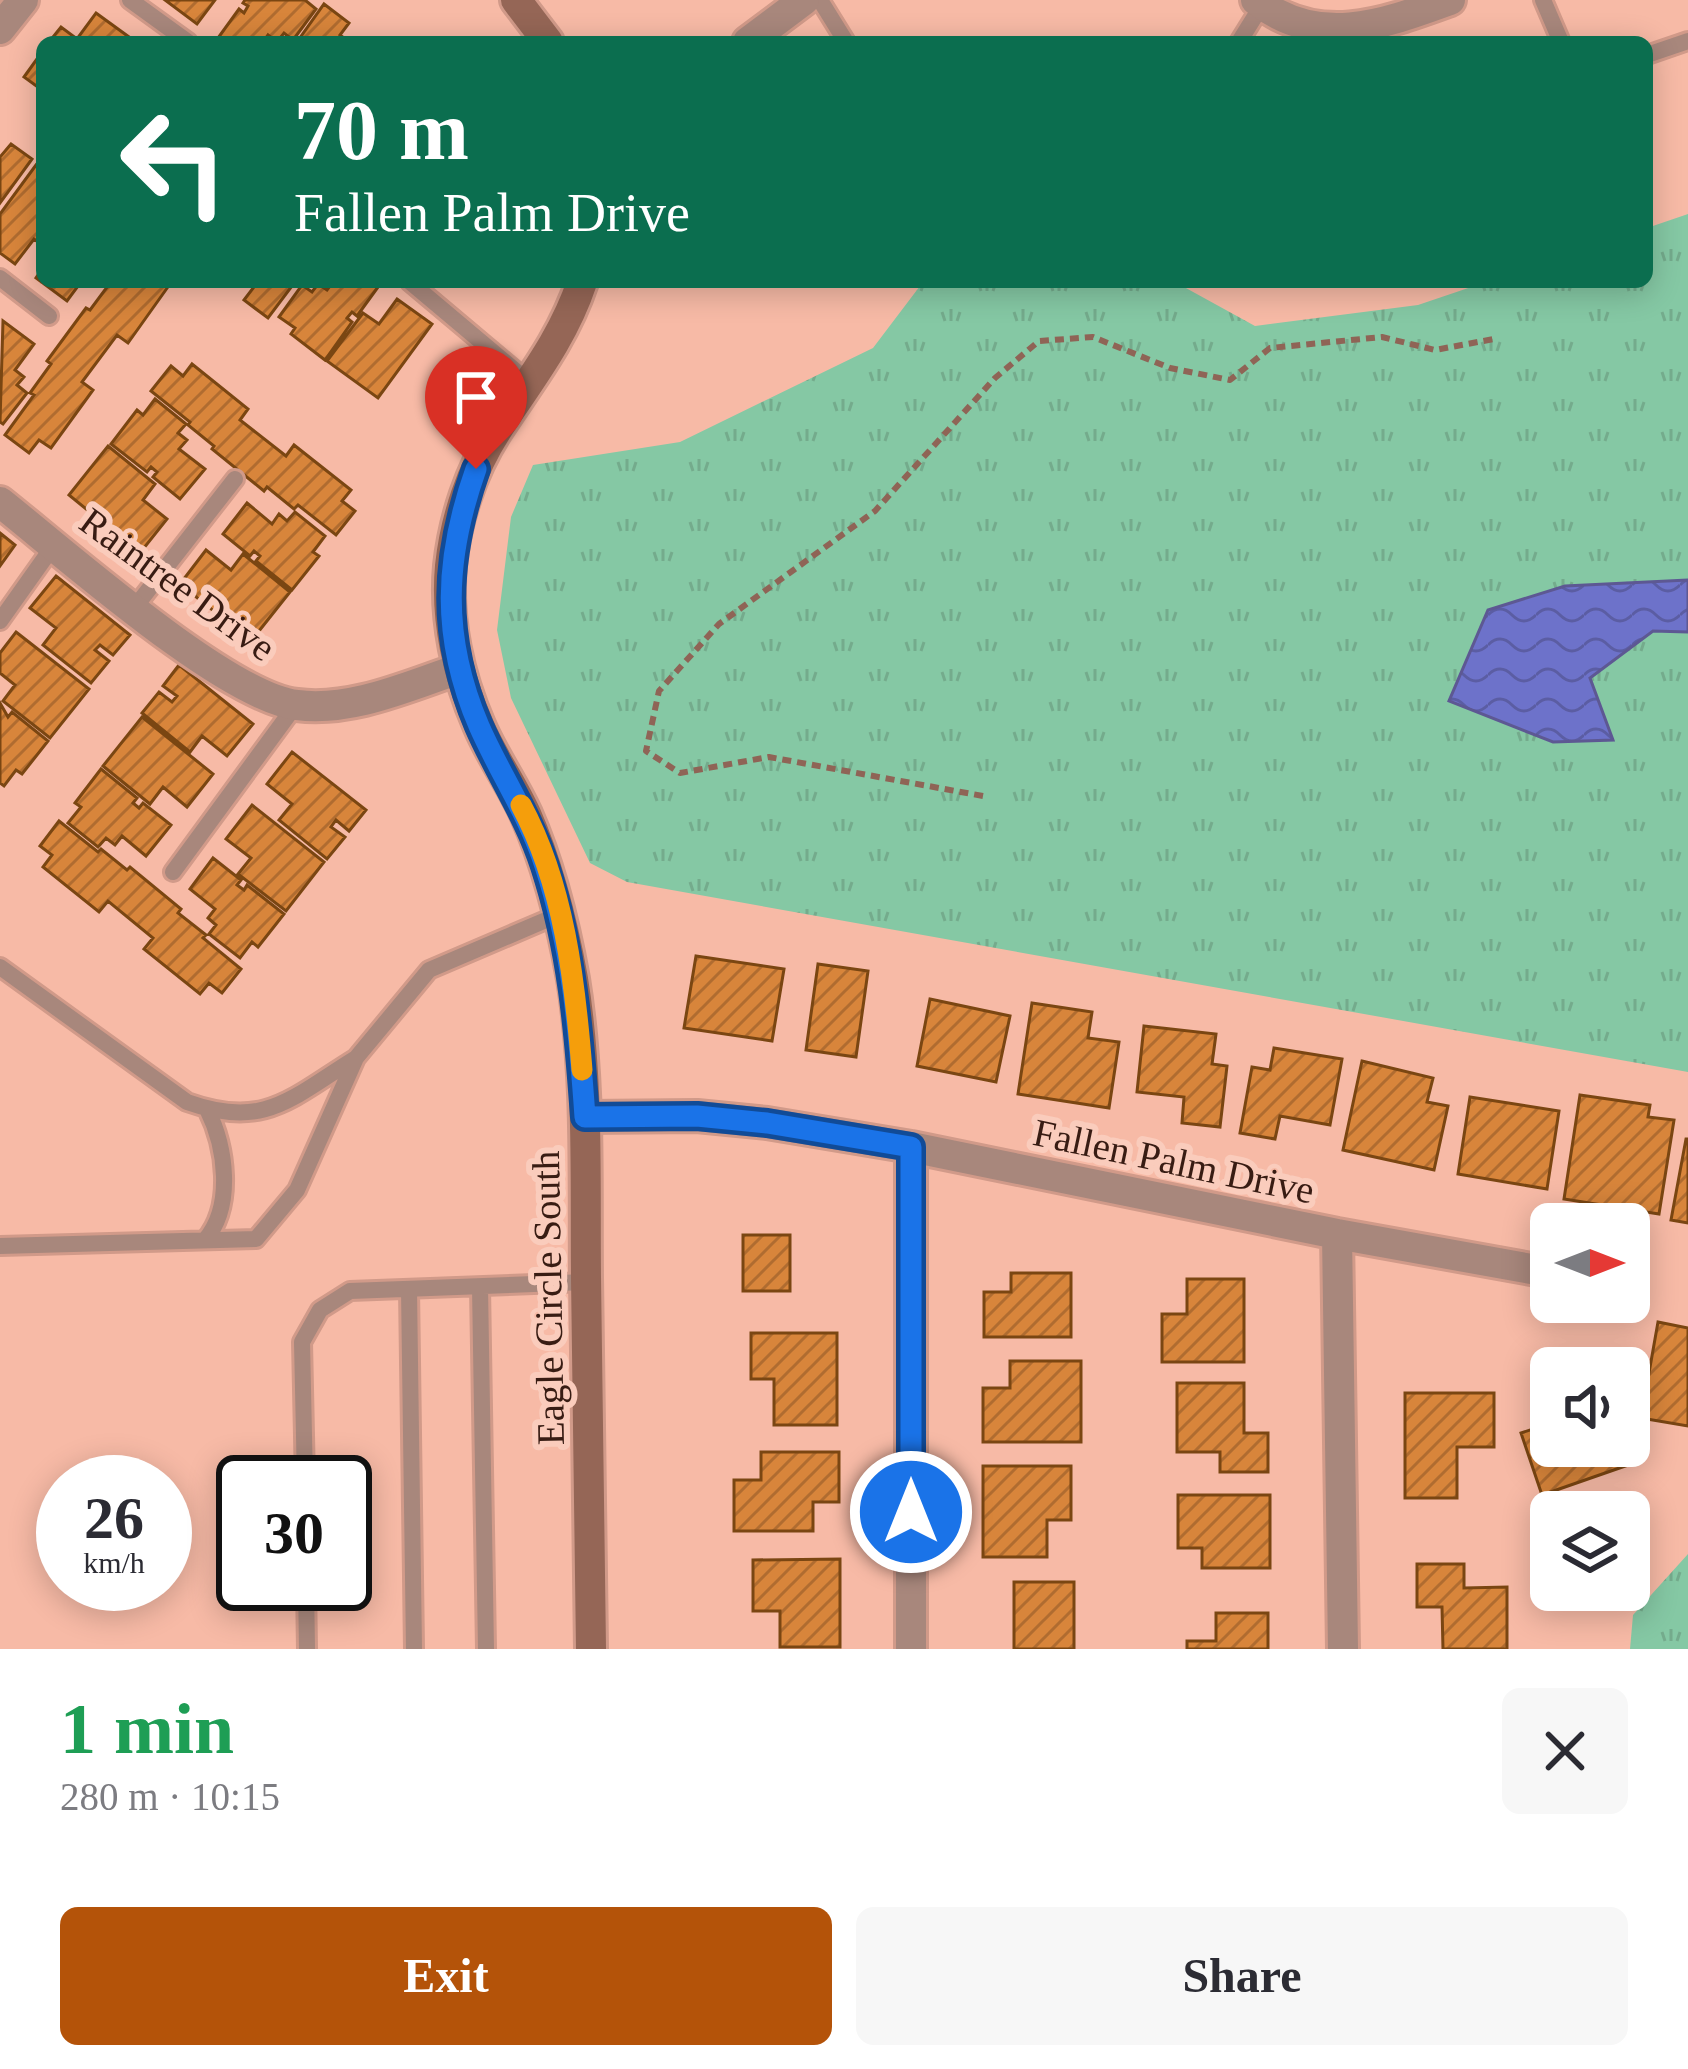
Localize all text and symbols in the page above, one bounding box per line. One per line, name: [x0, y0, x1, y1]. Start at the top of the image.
icon: left: [96, 84, 252, 240]
text: 70 m: [294, 84, 469, 177]
text: Fallen Palm Drive: [294, 183, 690, 243]
pin: [425, 346, 527, 469]
icon: arrive: [443, 364, 509, 430]
street label: Raintree Drive: [72, 499, 284, 669]
street label: Fallen Palm Drive: [1030, 1110, 1318, 1212]
street label: Eagle Circle South: [524, 1150, 573, 1446]
north arrow: [1530, 1203, 1650, 1323]
map controls: [1530, 1203, 1650, 1611]
button: sound: [1530, 1347, 1650, 1467]
position arrow: [848, 1449, 974, 1575]
speed limit sign: 30: [216, 1455, 372, 1611]
text: 26: [84, 1485, 144, 1551]
button: layers: [1530, 1491, 1650, 1611]
text: km/h: [83, 1546, 145, 1579]
button: close: [1502, 1688, 1628, 1814]
text: 1 min: [60, 1689, 234, 1769]
text: 280 m · 10:15: [60, 1775, 280, 1818]
button: Exit: [60, 1907, 832, 2045]
button: Share: [856, 1907, 1628, 2045]

